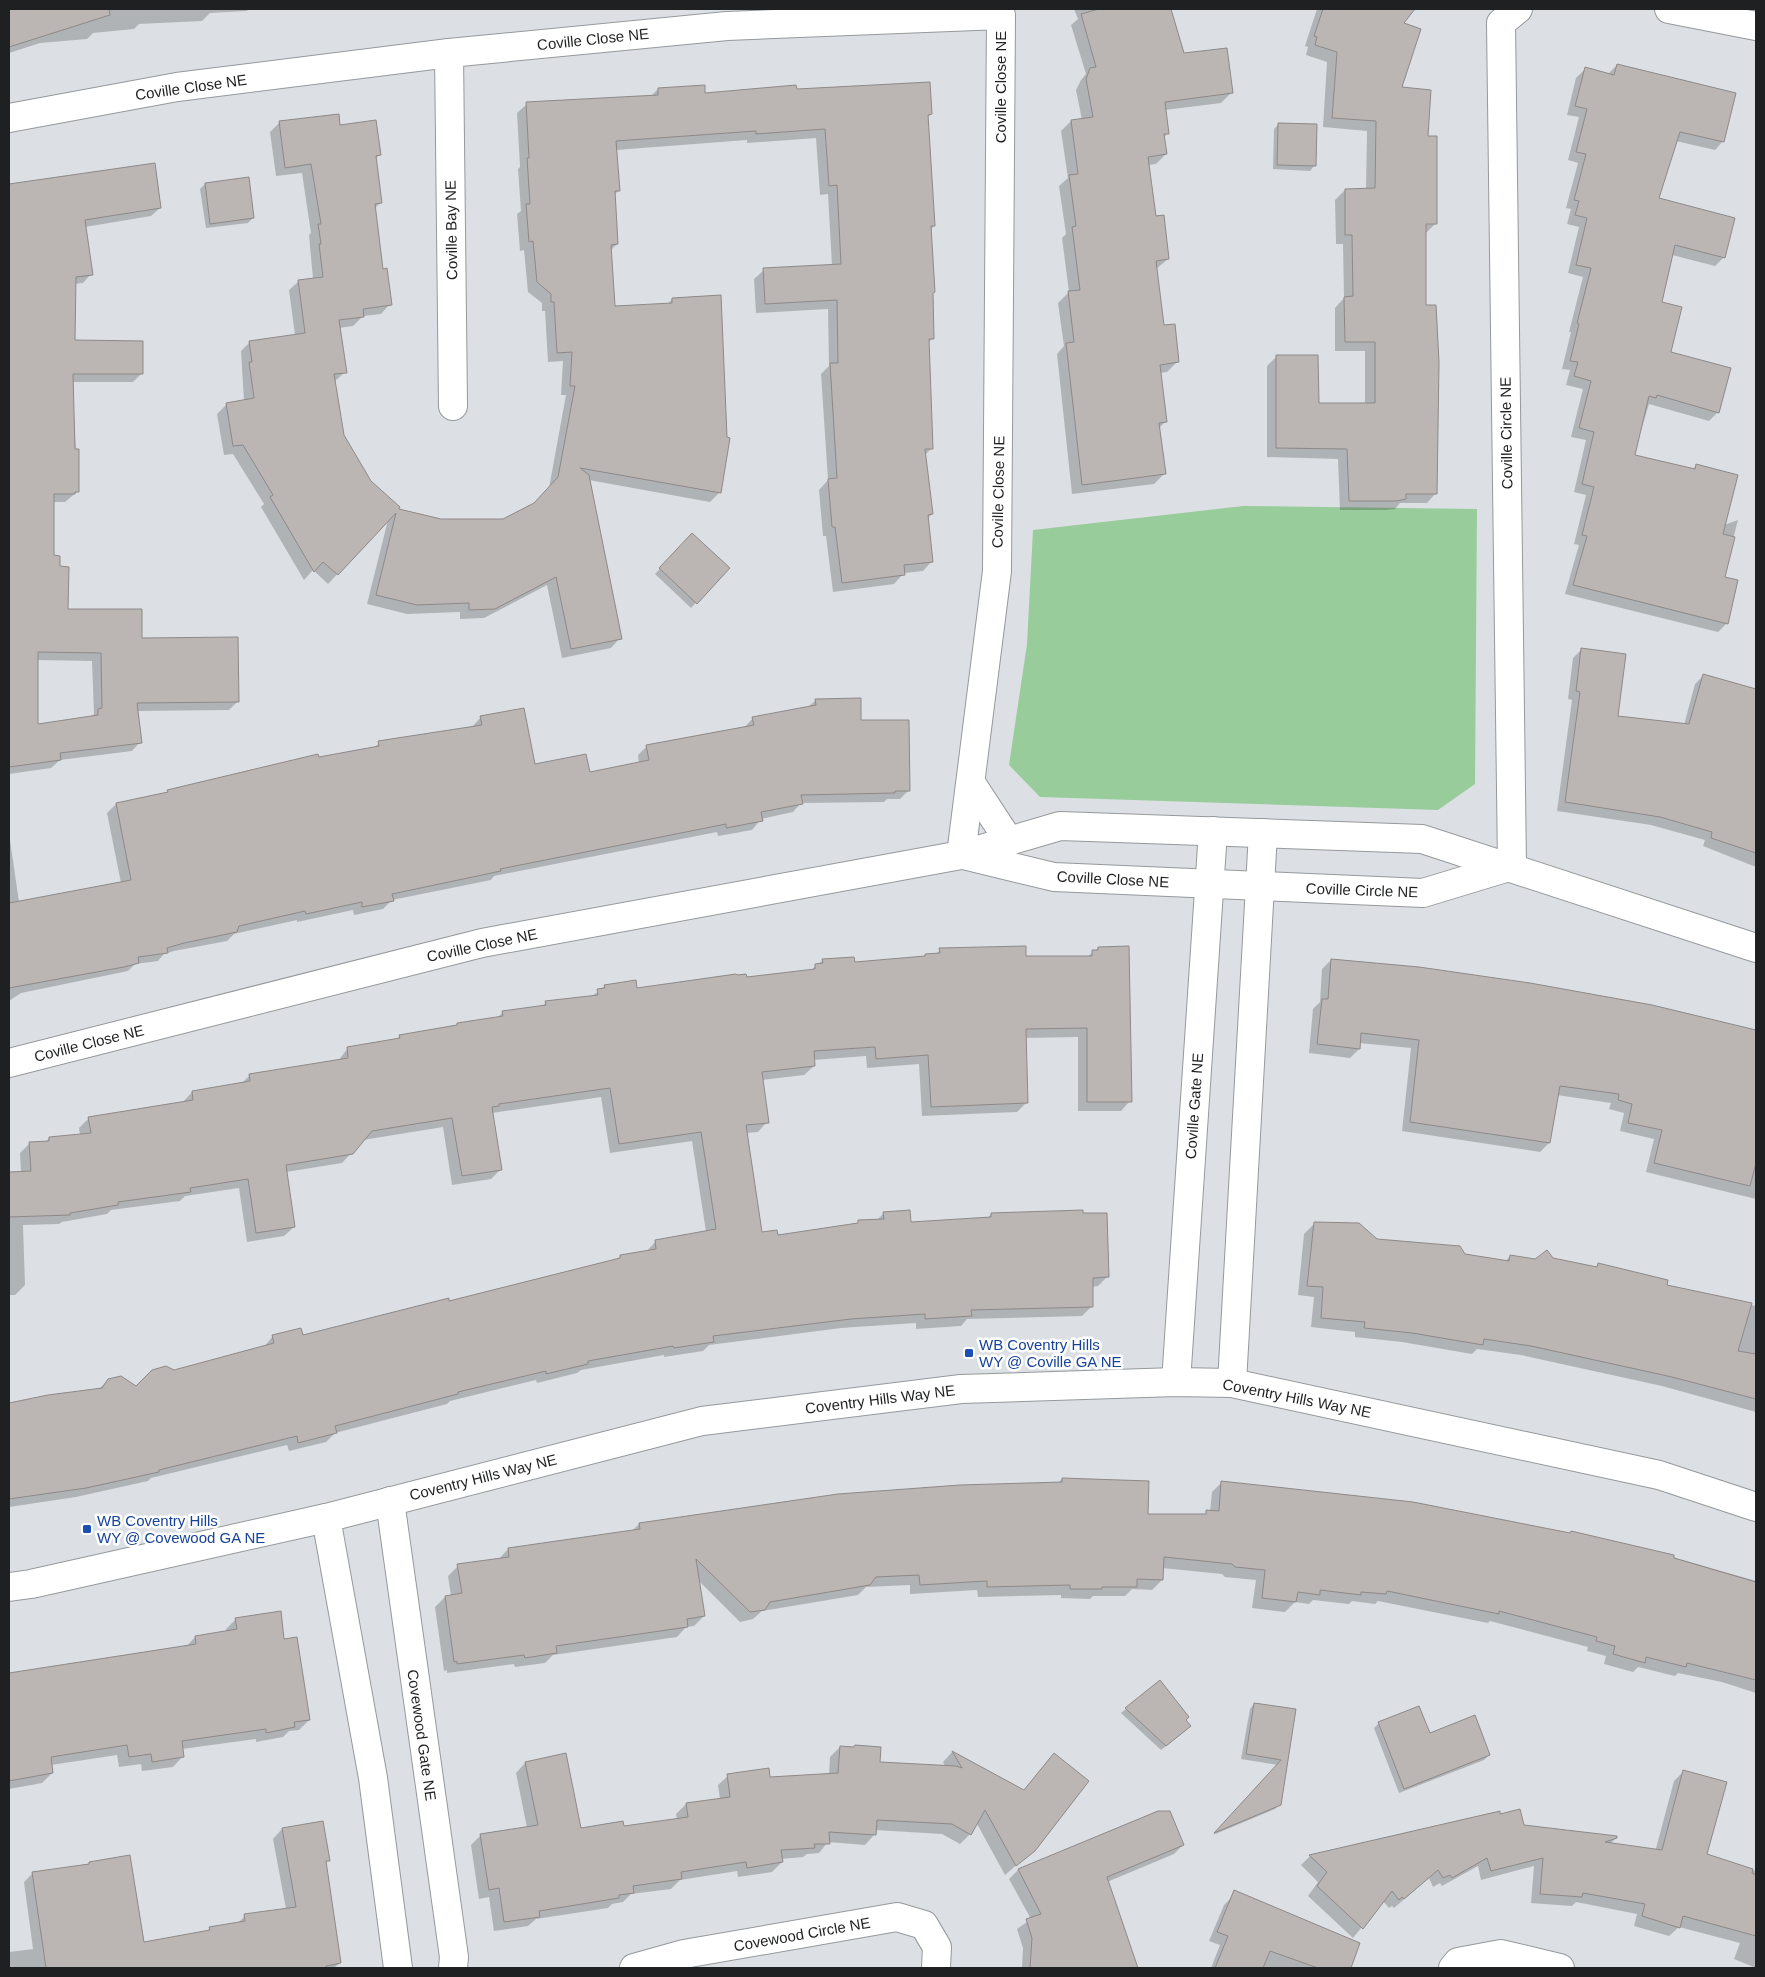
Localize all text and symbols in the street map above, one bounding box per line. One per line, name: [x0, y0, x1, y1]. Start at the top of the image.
street label: Coville Close NE: [536, 25, 650, 53]
street label: Coville Close NE: [992, 31, 1009, 143]
street label: Coville Close NE: [134, 71, 248, 103]
street label: Coville Bay NE: [442, 180, 460, 280]
street label: Coville Circle NE: [1497, 377, 1515, 489]
street label: Coville Close NE: [989, 436, 1007, 548]
street label: Coville Close NE: [1056, 868, 1170, 890]
street label: Coville Circle NE: [1305, 880, 1419, 900]
street label: Coville Close NE: [425, 925, 539, 965]
street label: Coville Close NE: [32, 1021, 146, 1065]
street label: Coville Gate NE: [1182, 1052, 1206, 1160]
place label: WB Coventry Hills WY @ Coville GA NE: [979, 1336, 1122, 1370]
marker: WB Coventry Hills WY @ Coville GA NE: [963, 1347, 975, 1359]
street label: Coventry Hills Way NE: [1221, 1375, 1373, 1421]
street label: Coventry Hills Way NE: [804, 1381, 956, 1417]
street label: Coventry Hills Way NE: [408, 1450, 558, 1504]
place label: WB Coventry Hills WY @ Covewood GA NE: [97, 1512, 265, 1546]
marker: WB Coventry Hills WY @ Covewood GA NE: [81, 1523, 93, 1535]
street label: Covewood Gate NE: [404, 1668, 440, 1802]
street label: Covewood Circle NE: [732, 1914, 872, 1954]

